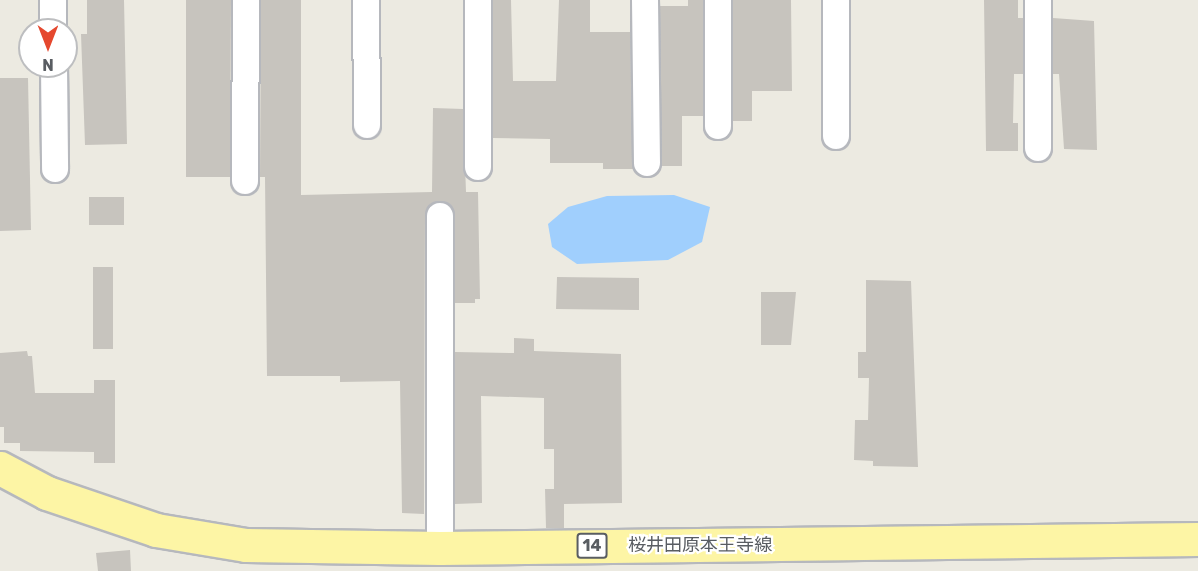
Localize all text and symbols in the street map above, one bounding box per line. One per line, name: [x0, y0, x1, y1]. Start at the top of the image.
north arrow: [18, 18, 78, 78]
text: N: [42, 55, 54, 74]
road number: 14: [576, 533, 608, 559]
street label: 桜井田原本王寺線: [628, 534, 772, 556]

